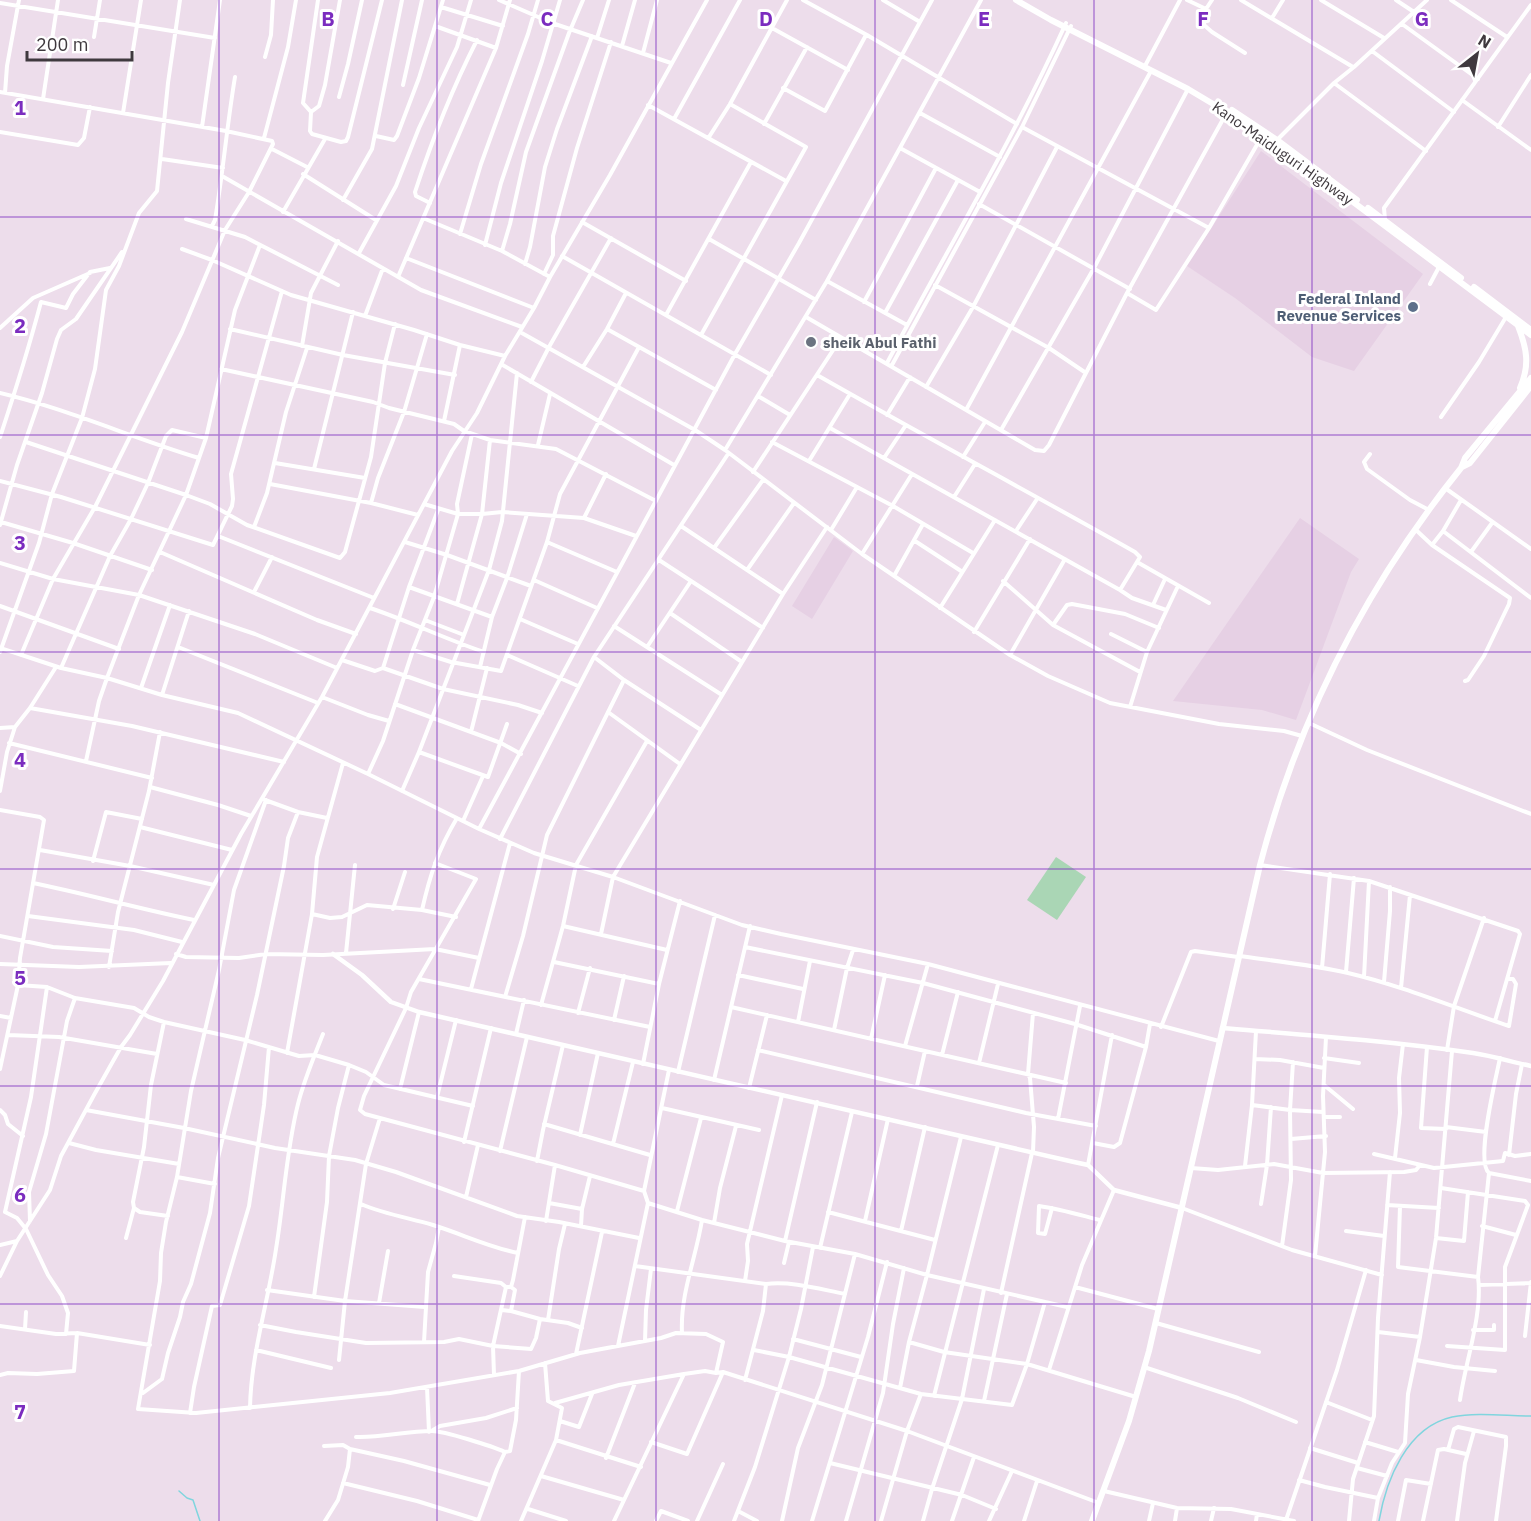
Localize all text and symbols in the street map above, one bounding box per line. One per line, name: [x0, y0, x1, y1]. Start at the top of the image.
text: B: [321, 5, 335, 32]
text: C: [540, 5, 554, 32]
text: D: [759, 5, 773, 32]
text: E: [978, 5, 990, 32]
text: F: [1197, 5, 1209, 32]
text: G: [1415, 5, 1429, 32]
scale bar: [27, 24, 132, 62]
north arrow: [1447, 24, 1507, 84]
text: N: [1475, 30, 1495, 53]
text: 200 m: [36, 33, 88, 56]
text: 1: [14, 94, 26, 121]
street label: Kano-Maiduguri Highway: [1209, 97, 1358, 209]
place label: Federal Inland Revenue Services: [1277, 289, 1401, 325]
marker: Federal Inland Revenue Services: [1406, 300, 1420, 314]
text: 2: [14, 312, 26, 339]
place label: sheik Abul Fathi: [823, 333, 936, 352]
marker: sheik Abul Fathi: [804, 335, 818, 349]
text: 3: [14, 529, 26, 556]
text: 4: [14, 746, 26, 773]
text: 5: [14, 964, 26, 991]
text: 6: [14, 1181, 26, 1208]
text: 7: [14, 1398, 26, 1425]

